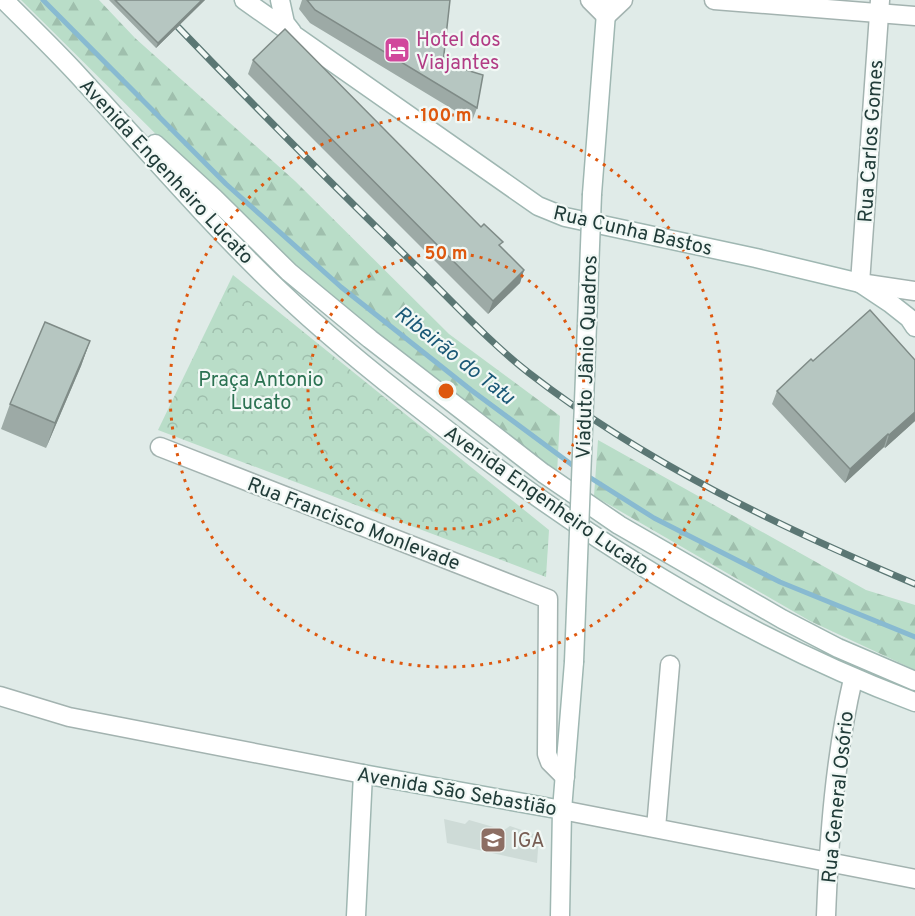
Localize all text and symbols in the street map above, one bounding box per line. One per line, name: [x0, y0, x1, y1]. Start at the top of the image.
place label: Hotel dos Viajantes: [416, 28, 501, 77]
hotel icon: Hotel dos Viajantes: [382, 35, 412, 65]
street label: Rua Carlos Gomes: [853, 59, 891, 224]
street label: Avenida Engenheiro Lucato: [73, 74, 258, 271]
text: 100 m: [420, 105, 472, 128]
street label: Rua Cunha Bastos: [550, 201, 715, 263]
text: 50 m: [424, 243, 468, 266]
street label: Viaduto Jânio Quadros: [571, 255, 605, 459]
water label: Ribeirão do Tatu: [388, 301, 520, 412]
park label: Praça Antonio Lucato: [198, 368, 324, 417]
centre of rings: [436, 381, 456, 401]
street label: Avenida Engenheiro Lucato: [438, 421, 654, 582]
street label: Rua Francisco Monlevade: [243, 472, 463, 578]
street label: Rua General Osório: [817, 710, 861, 885]
street label: Avenida São Sebastião: [355, 763, 559, 823]
school or university icon: IGA: [478, 825, 508, 855]
place label: IGA: [512, 829, 545, 855]

